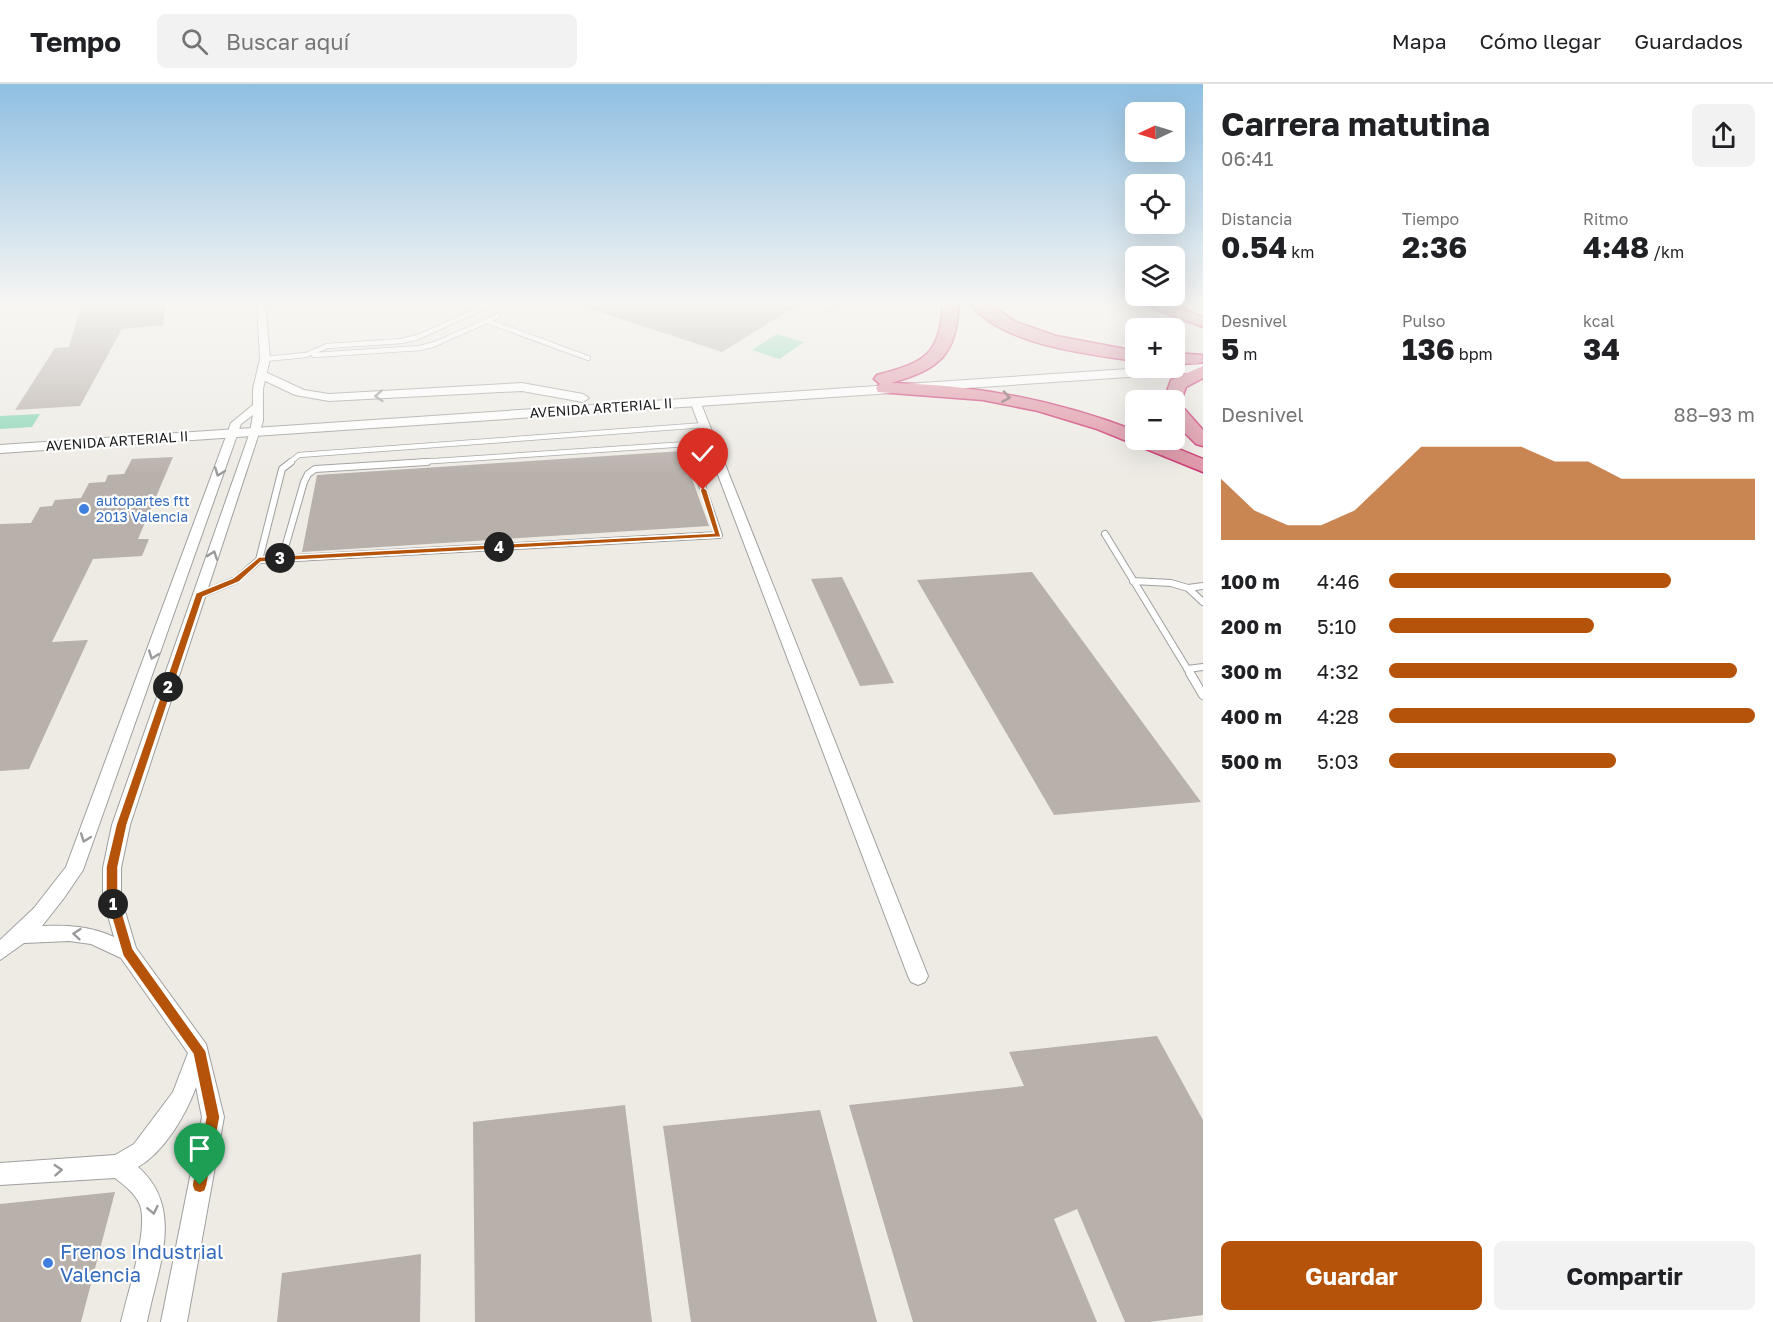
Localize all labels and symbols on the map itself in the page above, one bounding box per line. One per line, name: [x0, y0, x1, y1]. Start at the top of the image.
north arrow: [1125, 102, 1185, 162]
one-way arrow: [374, 389, 383, 402]
one-way arrow: [1001, 390, 1011, 403]
street label: AVENIDA ARTERIAL II: [529, 394, 673, 421]
street label: AVENIDA ARTERIAL II: [45, 427, 189, 454]
pin: [677, 428, 728, 490]
one-way arrow: [214, 466, 227, 477]
place label: autopartes ftt 2013 Valencia: [96, 492, 190, 525]
marker: autopartes ftt 2013 Valencia: [77, 502, 91, 516]
pin: 4: [484, 532, 514, 562]
pin: 3: [265, 543, 295, 573]
one-way arrow: [206, 550, 219, 561]
one-way arrow: [147, 649, 160, 660]
pin: 2: [153, 672, 183, 702]
one-way arrow: [80, 832, 93, 843]
pin: 1: [98, 889, 128, 919]
one-way arrow: [72, 928, 81, 941]
pin: [174, 1123, 225, 1185]
one-way arrow: [54, 1164, 63, 1177]
one-way arrow: [146, 1205, 159, 1215]
place label: Frenos Industrial Valencia: [60, 1239, 223, 1286]
marker: Frenos Industrial Valencia: [41, 1256, 55, 1270]

